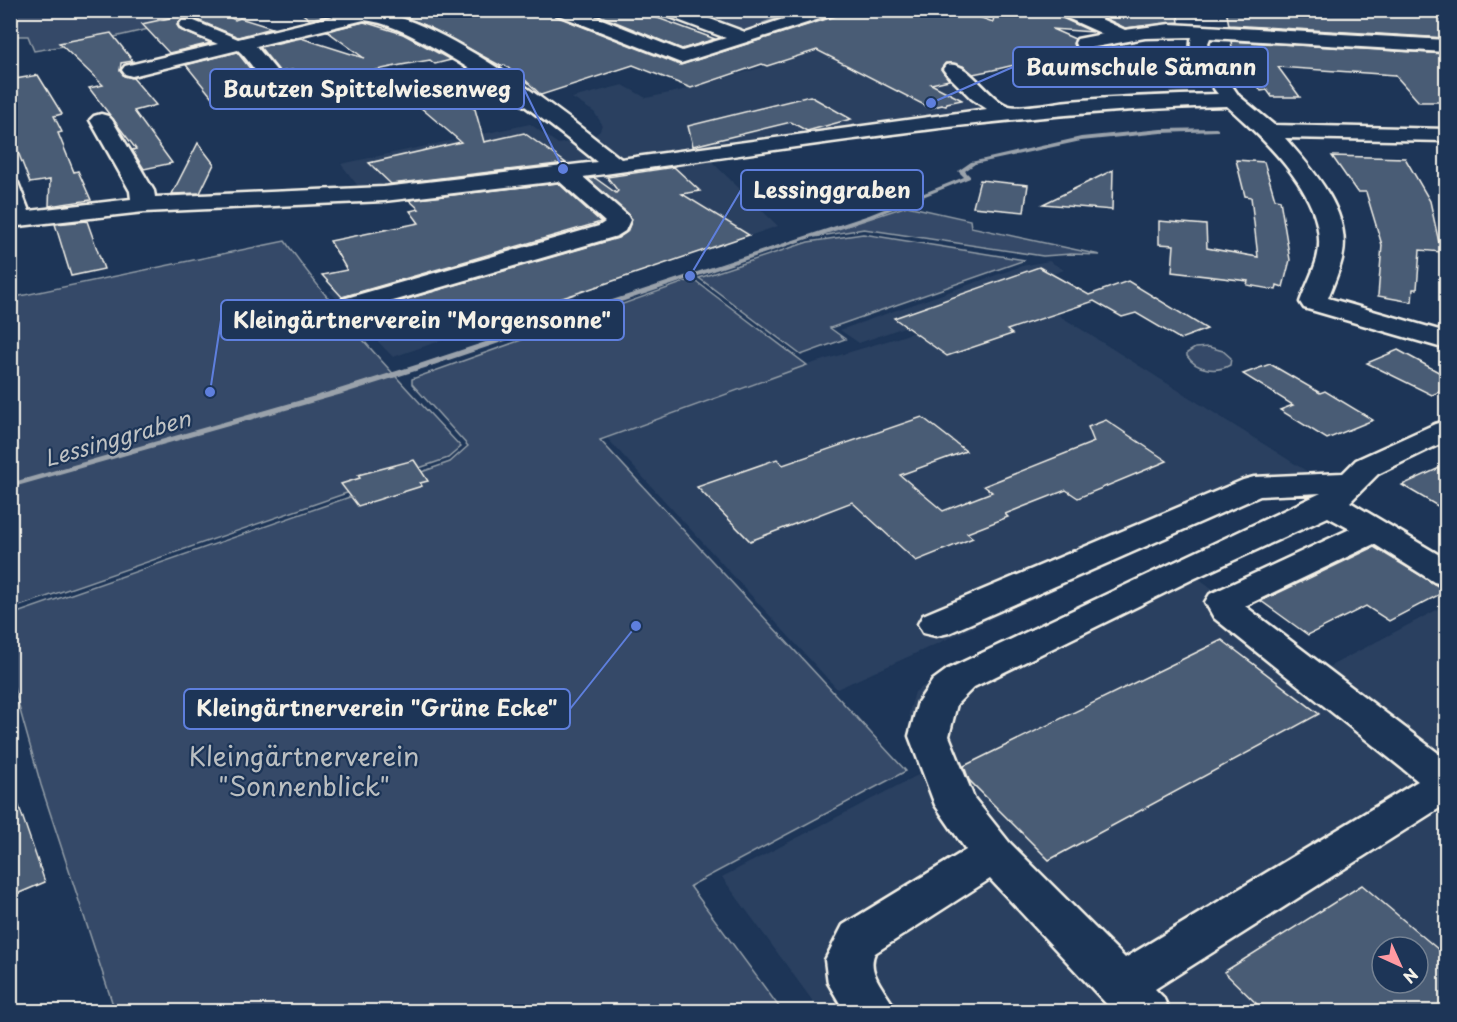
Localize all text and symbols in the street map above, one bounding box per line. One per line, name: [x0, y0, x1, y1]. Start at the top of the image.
callout: Baumschule Sämann: [1013, 47, 1268, 87]
text: Baumschule Sämann: [1026, 49, 1256, 82]
callout: Bautzen Spittelwiesenweg: [210, 69, 524, 109]
text: Bautzen Spittelwiesenweg: [223, 71, 511, 104]
callout: Lessinggraben: [741, 170, 923, 210]
text: Lessinggraben: [753, 172, 911, 205]
callout: Kleingärtnerverein "Morgensonne": [221, 300, 624, 340]
text: Kleingärtnerverein "Morgensonne": [233, 302, 611, 335]
water label: Lessinggraben: [40, 400, 195, 474]
callout: Kleingärtnerverein "Grüne Ecke": [184, 689, 570, 729]
text: Kleingärtnerverein "Grüne Ecke": [196, 690, 558, 723]
park label: Kleingärtnerverein "Sonnenblick": [189, 736, 419, 805]
north arrow: [1370, 935, 1430, 995]
text: N: [1398, 963, 1424, 989]

